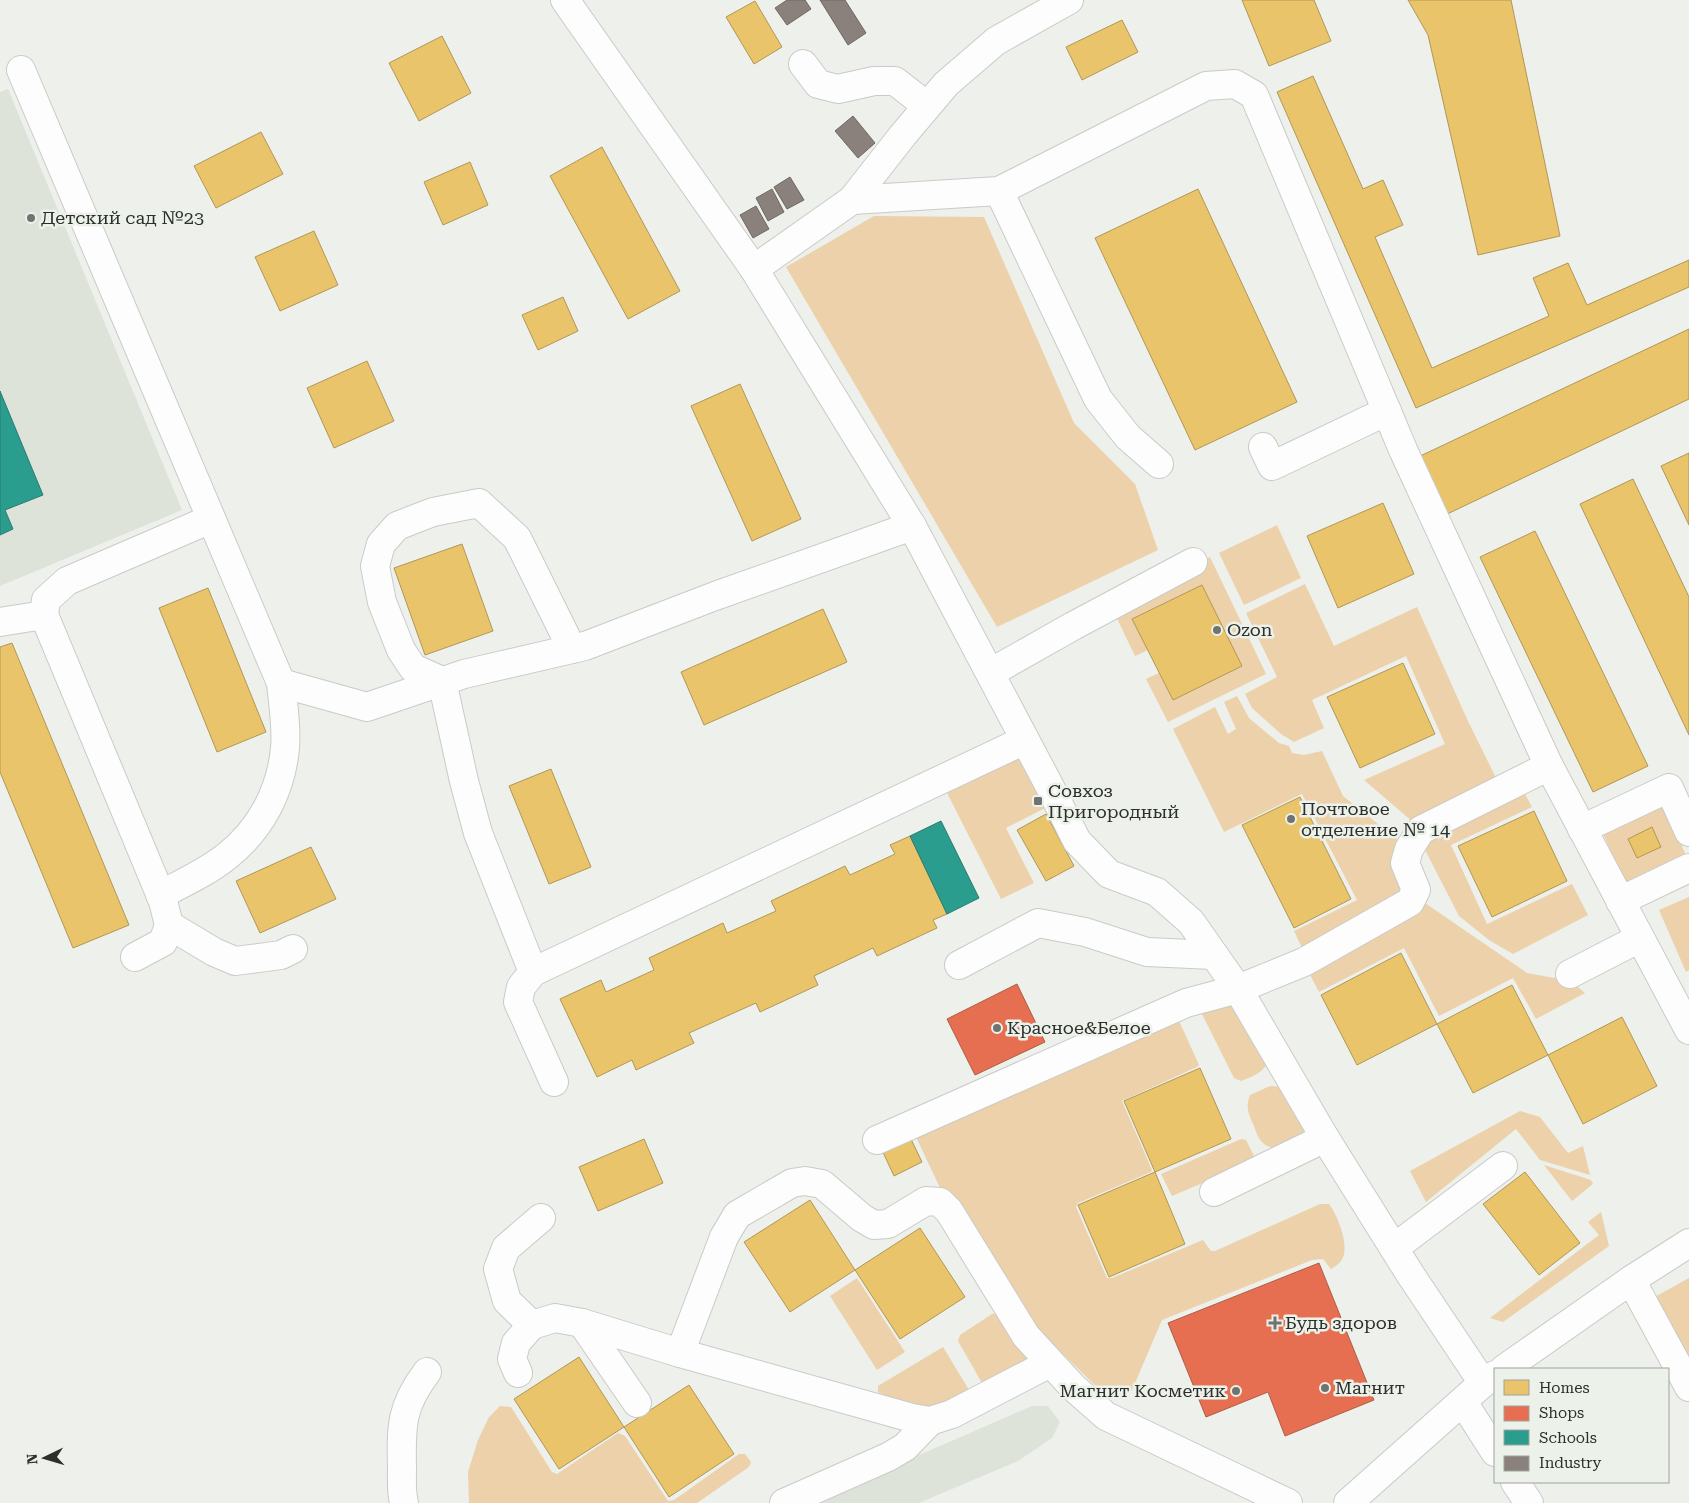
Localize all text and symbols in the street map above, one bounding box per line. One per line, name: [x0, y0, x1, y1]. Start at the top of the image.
place label: Детский сад №23: [41, 207, 204, 228]
marker: Детский сад №23: [25, 212, 37, 224]
place label: Ozon: [1227, 619, 1273, 640]
marker: Ozon: [1211, 624, 1223, 636]
place label: Совхоз Пригородный: [1048, 780, 1179, 822]
marker: Совхоз Пригородный: [1032, 795, 1044, 807]
place label: Почтовое отделение № 14: [1301, 798, 1450, 840]
marker: Почтовое отделение № 14: [1285, 813, 1297, 825]
place label: Красное&Белое: [1007, 1017, 1151, 1038]
marker: Красное&Белое: [991, 1022, 1003, 1034]
place label: Будь здоров: [1285, 1312, 1397, 1333]
marker: Будь здоров: [1269, 1317, 1281, 1329]
legend: [1494, 1368, 1669, 1483]
place label: Магнит: [1335, 1377, 1405, 1398]
text: Homes: [1539, 1379, 1590, 1397]
place label: Магнит Косметик: [1060, 1380, 1226, 1401]
marker: Магнит: [1319, 1382, 1331, 1394]
marker: Магнит Косметик: [1230, 1385, 1242, 1397]
text: Shops: [1539, 1404, 1584, 1422]
text: Schools: [1539, 1429, 1597, 1447]
north arrow: [20, 1433, 70, 1483]
text: N: [24, 1453, 40, 1465]
text: Industry: [1539, 1454, 1601, 1472]

